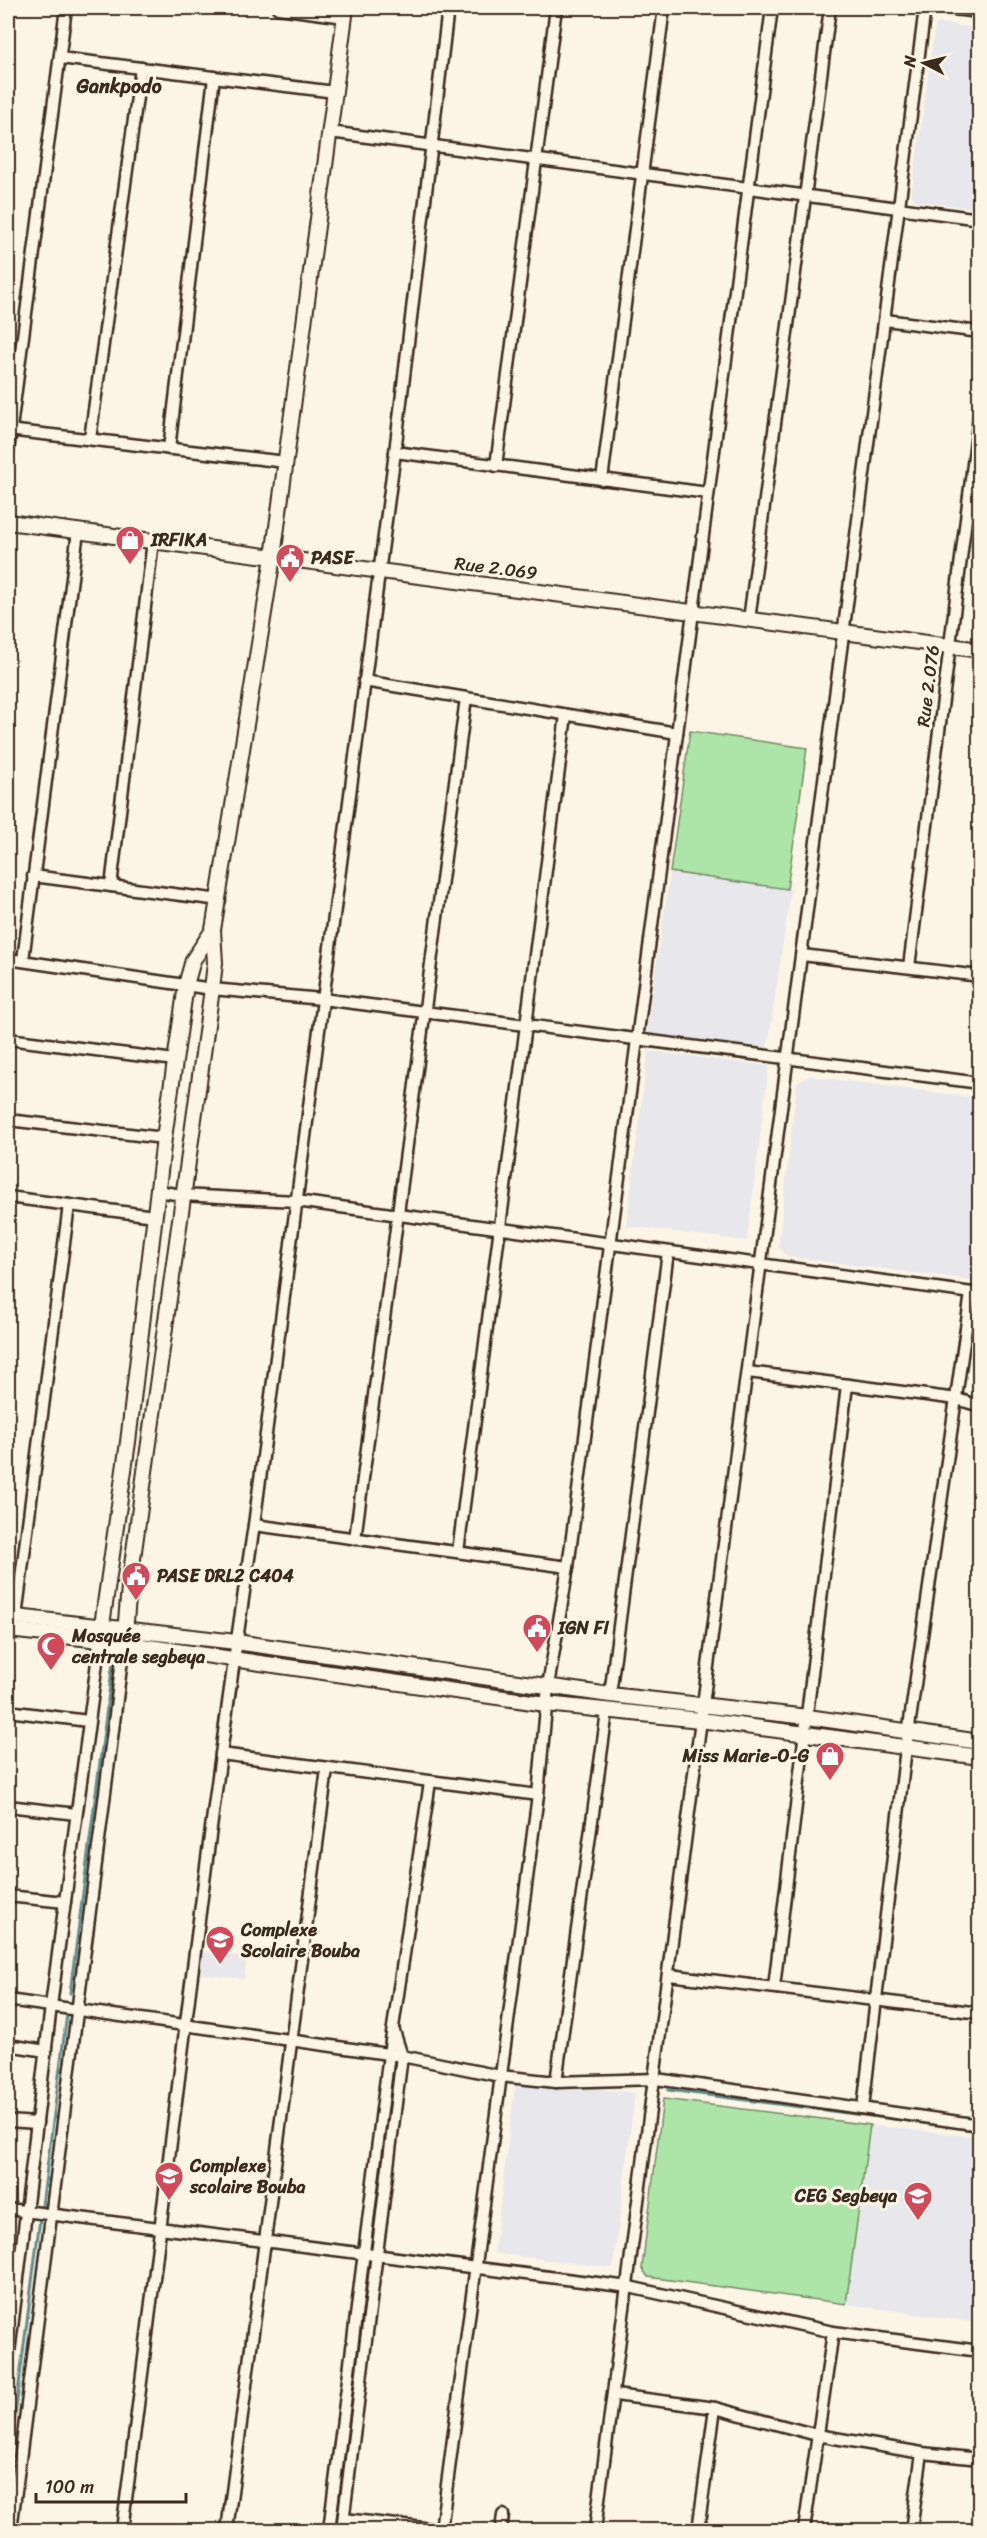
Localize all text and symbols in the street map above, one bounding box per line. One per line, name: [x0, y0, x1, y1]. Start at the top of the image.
north arrow: [894, 33, 954, 93]
text: N: [894, 53, 925, 69]
district label: Gankpodo: [75, 69, 162, 104]
shop icon: IRFIKA: [114, 524, 146, 566]
place label: IRFIKA: [150, 524, 207, 556]
public building icon: PASE: [274, 542, 306, 584]
place label: PASE: [311, 542, 355, 574]
street label: Rue 2.069: [453, 547, 539, 589]
street label: Rue 2.076: [907, 643, 949, 729]
public building icon: PASE DRL2 C404: [120, 1560, 152, 1602]
place label: PASE DRL2 C404: [157, 1560, 295, 1592]
public building icon: IGN FI: [521, 1612, 553, 1654]
place label: IGN FI: [557, 1612, 609, 1644]
place label: Mosquée centrale segbeya: [71, 1620, 206, 1673]
mosque icon: Mosquée centrale segbeya: [35, 1630, 67, 1672]
place label: Miss Marie-O-G: [681, 1740, 810, 1772]
shop icon: Miss Marie-O-G: [814, 1740, 846, 1782]
place label: Complexe Scolaire Bouba: [240, 1914, 360, 1967]
school or university icon: Complexe Scolaire Bouba: [204, 1924, 236, 1966]
place label: Complexe scolaire Bouba: [189, 2150, 306, 2203]
school or university icon: Complexe scolaire Bouba: [153, 2160, 185, 2202]
place label: CEG Segbeya: [794, 2180, 898, 2212]
school or university icon: CEG Segbeya: [902, 2180, 934, 2222]
scale bar: [36, 2466, 186, 2504]
text: 100 m: [45, 2471, 94, 2503]

